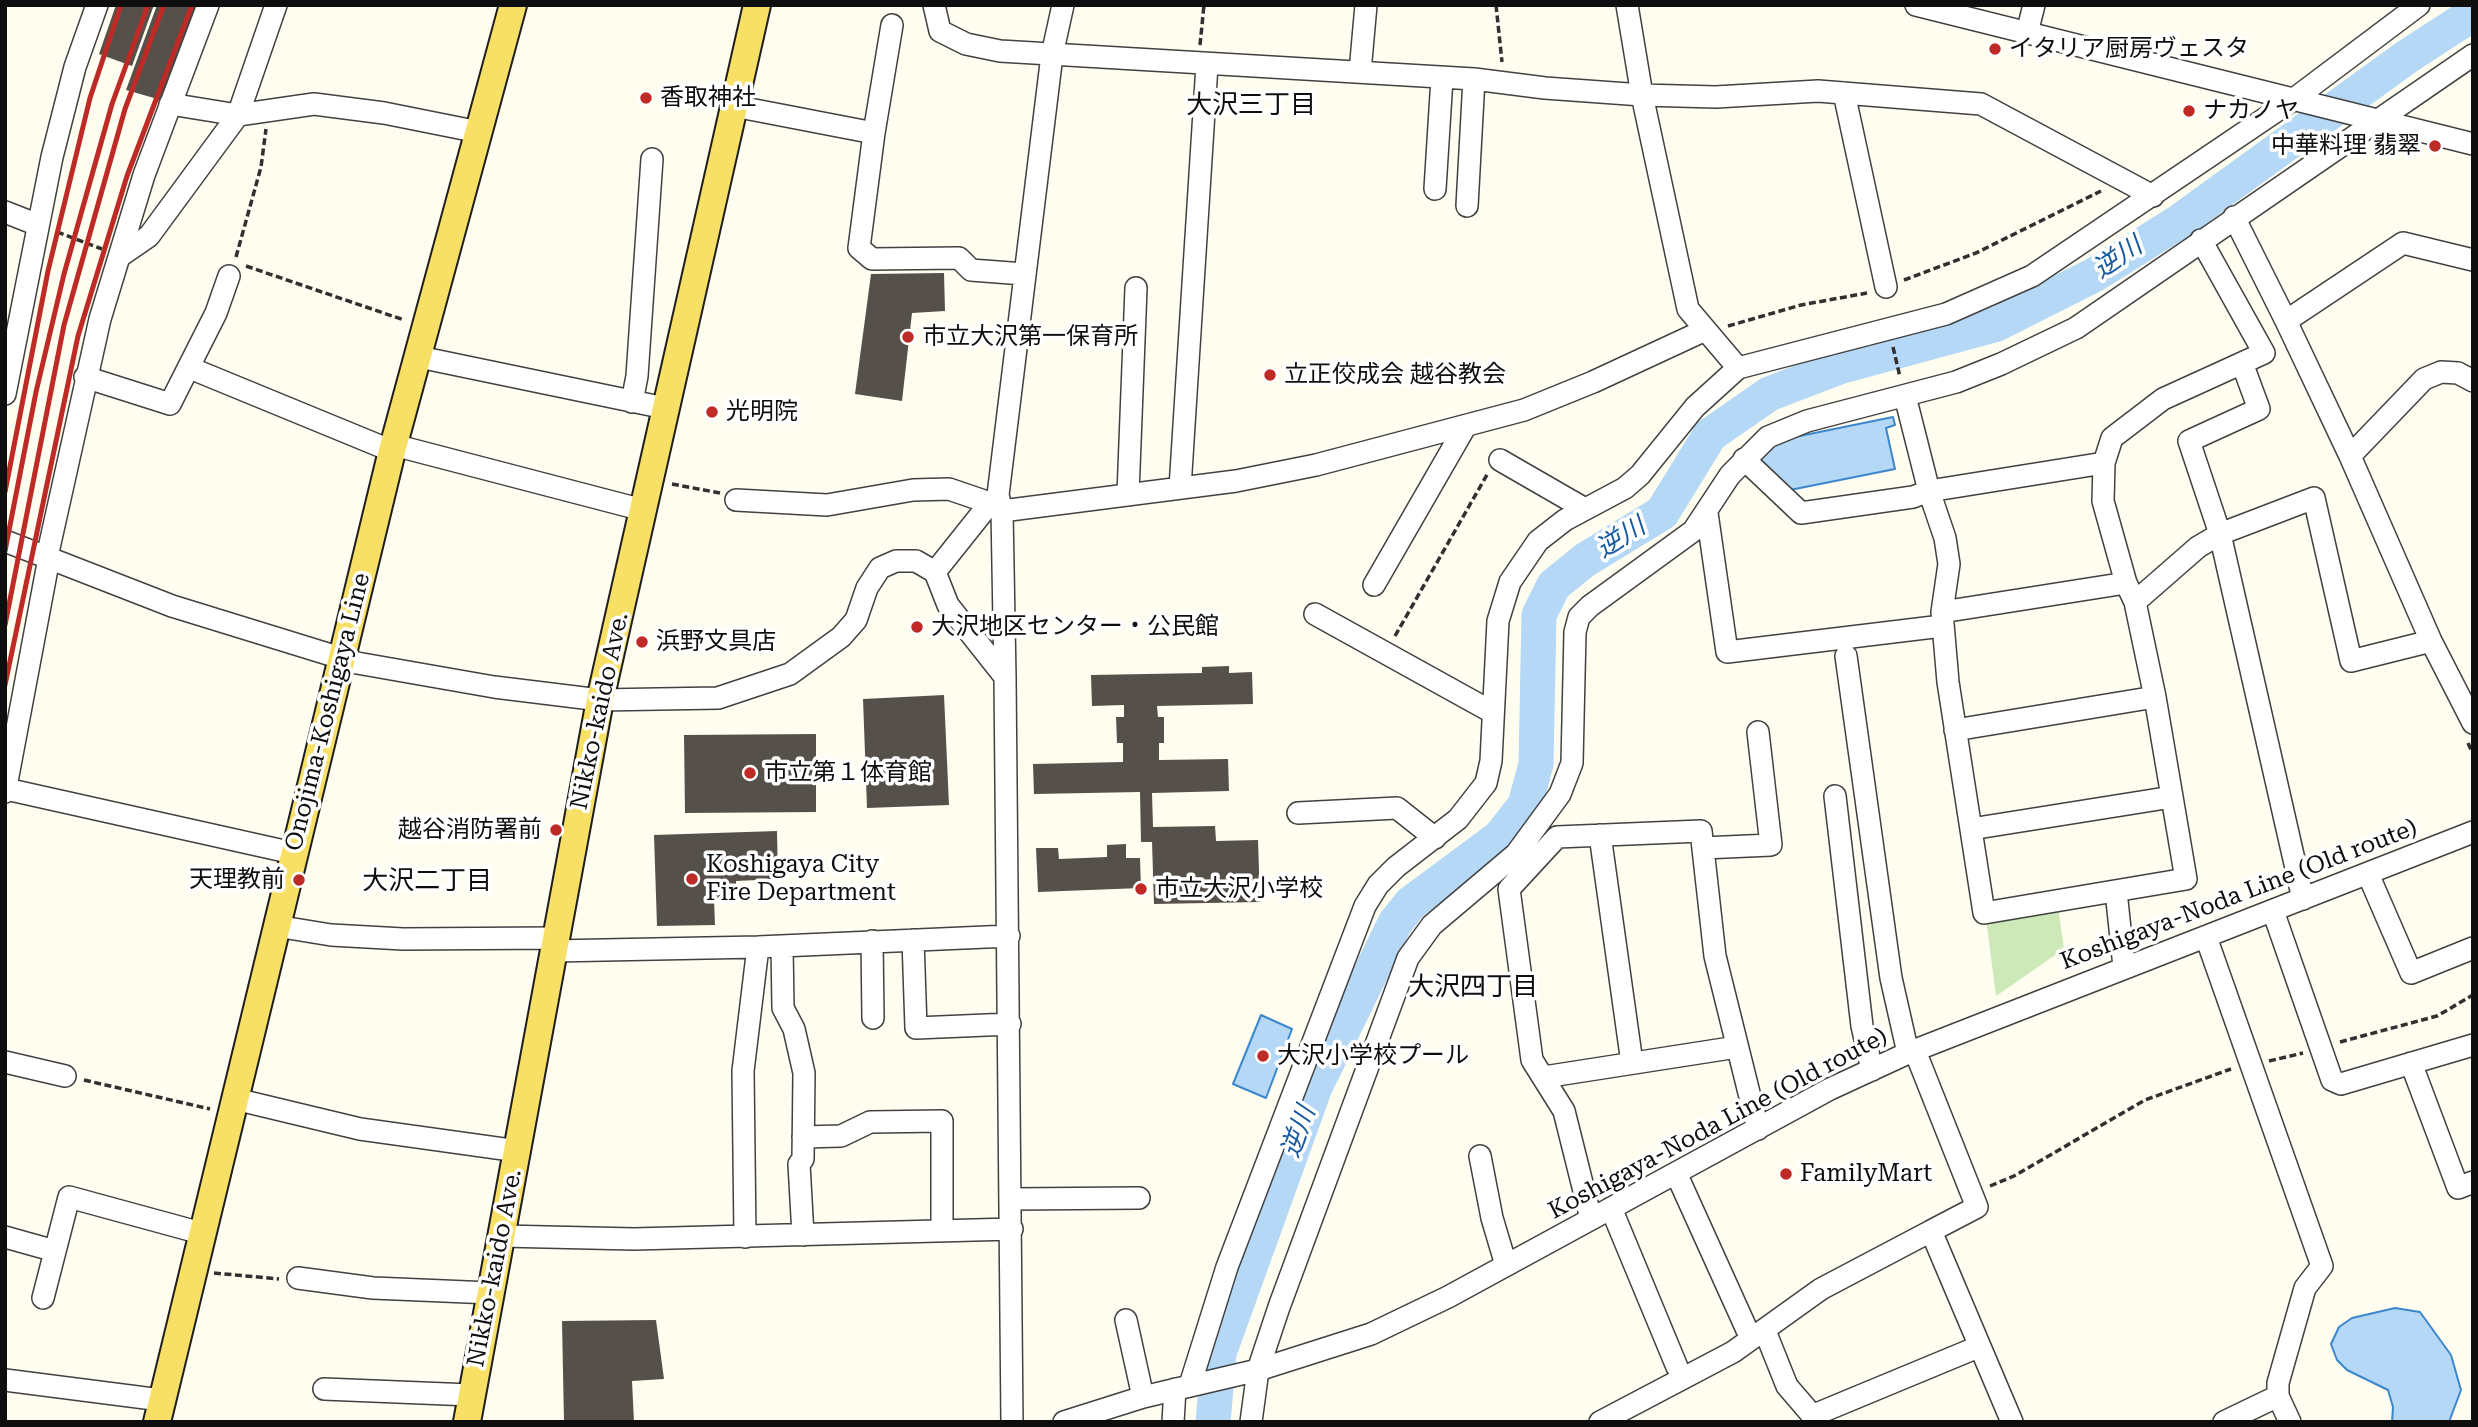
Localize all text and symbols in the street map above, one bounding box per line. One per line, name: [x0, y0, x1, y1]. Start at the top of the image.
place label: イタリア厨房ヴェスタ: [2009, 35, 2249, 63]
marker: イタリア厨房ヴェスタ: [1987, 41, 2003, 57]
place label: 香取神社: [660, 84, 756, 112]
district label: 大沢三丁目: [1186, 89, 1316, 121]
marker: 香取神社: [638, 90, 654, 106]
place label: ナカノヤ: [2203, 97, 2299, 125]
marker: ナカノヤ: [2181, 103, 2197, 119]
place label: 中華料理 翡翠: [2271, 132, 2421, 160]
marker: 中華料理 翡翠: [2427, 138, 2443, 154]
water label: 逆川: [2088, 231, 2148, 285]
place label: 市立大沢第一保育所: [922, 323, 1138, 351]
marker: 市立大沢第一保育所: [900, 329, 916, 345]
place label: 立正佼成会 越谷教会: [1284, 361, 1506, 389]
marker: 立正佼成会 越谷教会: [1262, 367, 1278, 383]
place label: 光明院: [726, 398, 798, 426]
marker: 光明院: [704, 404, 720, 420]
water label: 逆川: [1591, 511, 1651, 565]
street label: Onojima-Koshigaya Line: [279, 570, 377, 854]
street label: Nikko-kaido Ave.: [565, 610, 635, 812]
place label: 大沢地区センター・公民館: [931, 613, 1219, 641]
marker: 大沢地区センター・公民館: [909, 619, 925, 635]
place label: 浜野文具店: [656, 628, 776, 656]
marker: 浜野文具店: [634, 634, 650, 650]
place label: 市立第１体育館: [764, 759, 932, 787]
marker: 市立第１体育館: [742, 765, 758, 781]
street label: Koshigaya-Noda Line (Old route): [2057, 814, 2421, 976]
place label: 越谷消防署前: [398, 816, 542, 844]
marker: 越谷消防署前: [548, 822, 564, 838]
place label: Koshigaya City Fire Department: [706, 851, 896, 907]
district label: 大沢二丁目: [362, 865, 492, 897]
place label: 天理教前: [189, 866, 285, 894]
marker: Koshigaya City Fire Department: [684, 871, 700, 887]
marker: 天理教前: [291, 872, 307, 888]
place label: 市立大沢小学校: [1155, 875, 1323, 903]
marker: 市立大沢小学校: [1133, 881, 1149, 897]
district label: 大沢四丁目: [1408, 971, 1538, 1003]
street label: Koshigaya-Noda Line (Old route): [1544, 1022, 1892, 1226]
place label: 大沢小学校プール: [1277, 1042, 1469, 1070]
marker: 大沢小学校プール: [1255, 1048, 1271, 1064]
water label: 逆川: [1275, 1102, 1323, 1162]
place label: FamilyMart: [1800, 1160, 1932, 1188]
marker: FamilyMart: [1778, 1166, 1794, 1182]
street label: Nikko-kaido Ave.: [462, 1167, 528, 1369]

